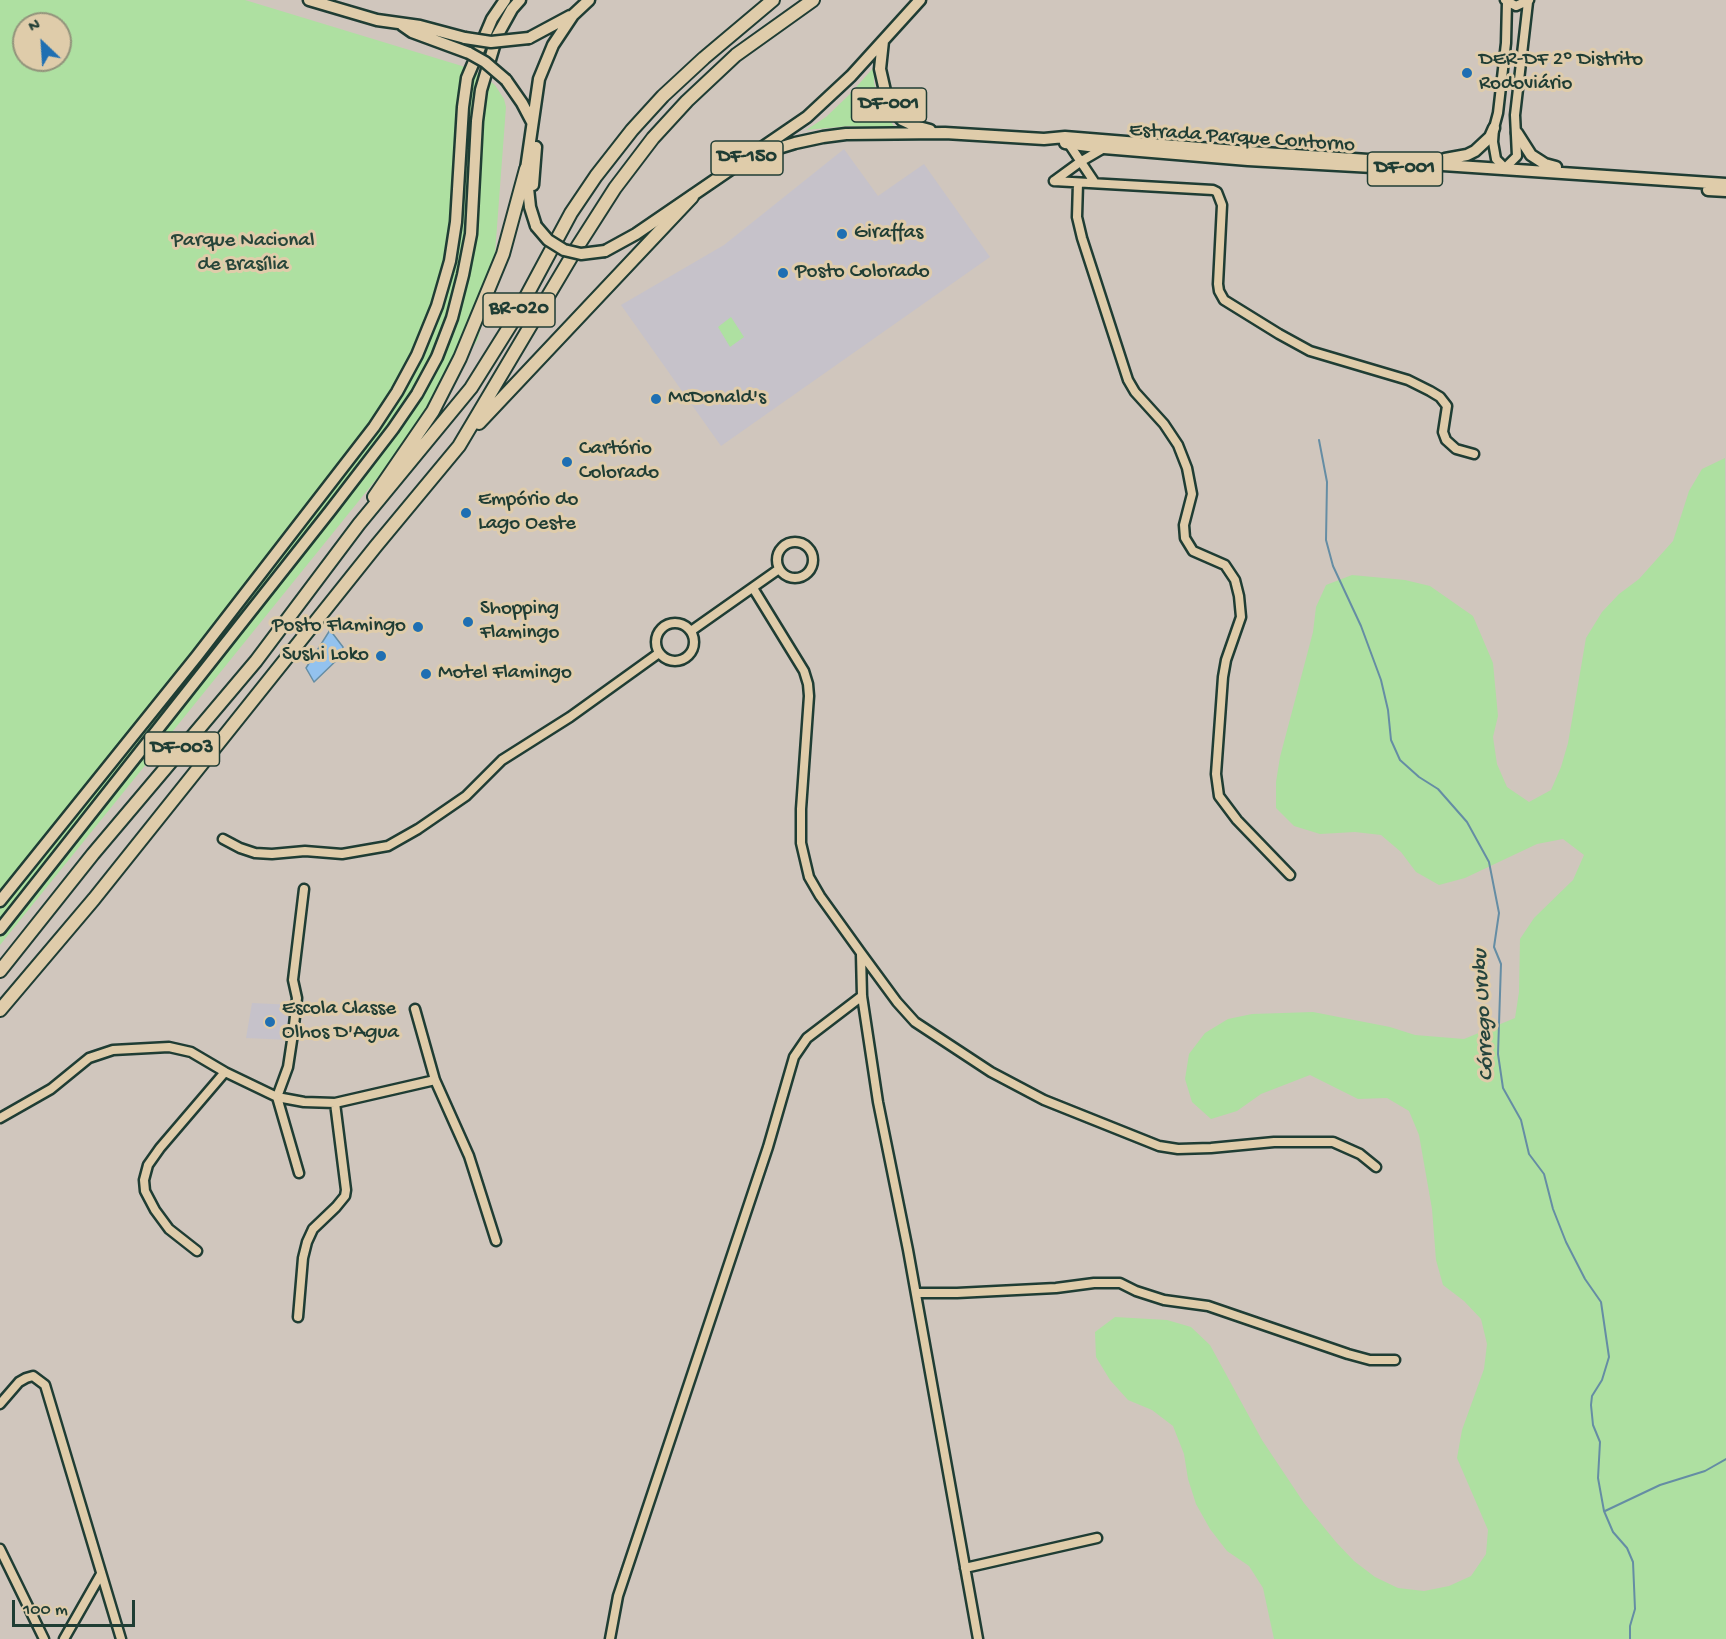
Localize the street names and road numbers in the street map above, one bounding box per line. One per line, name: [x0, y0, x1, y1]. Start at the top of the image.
road number: DF-001: [852, 88, 926, 122]
street label: Estrada Parque Contorno: [1128, 119, 1356, 159]
road number: DF-150: [711, 141, 783, 175]
road number: DF-001: [1368, 152, 1442, 186]
road number: BR-020: [483, 293, 555, 327]
road number: DF-003: [144, 732, 219, 766]

